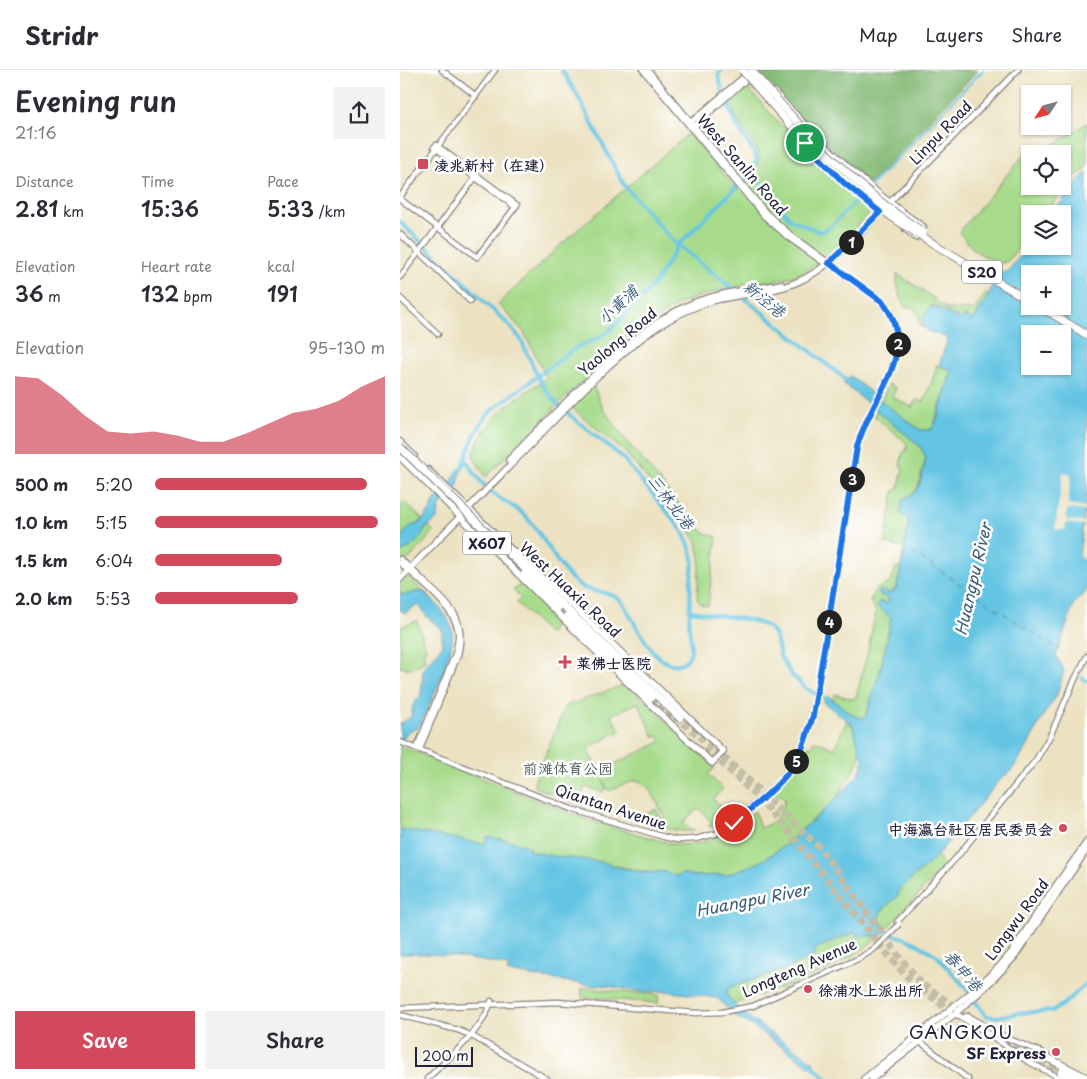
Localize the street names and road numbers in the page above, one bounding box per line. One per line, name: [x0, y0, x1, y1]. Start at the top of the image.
street label: Linpu Road: [903, 95, 977, 169]
street label: West Sanlin Road: [692, 108, 794, 220]
road number: S20: [962, 260, 1002, 283]
street label: Yaolong Road: [573, 301, 661, 381]
road number: X607: [463, 532, 511, 554]
street label: West Huaxia Road: [515, 536, 627, 642]
street label: Qiantan Avenue: [552, 777, 670, 835]
street label: Longwu Road: [978, 873, 1054, 965]
street label: Longteng Avenue: [738, 931, 860, 1003]

